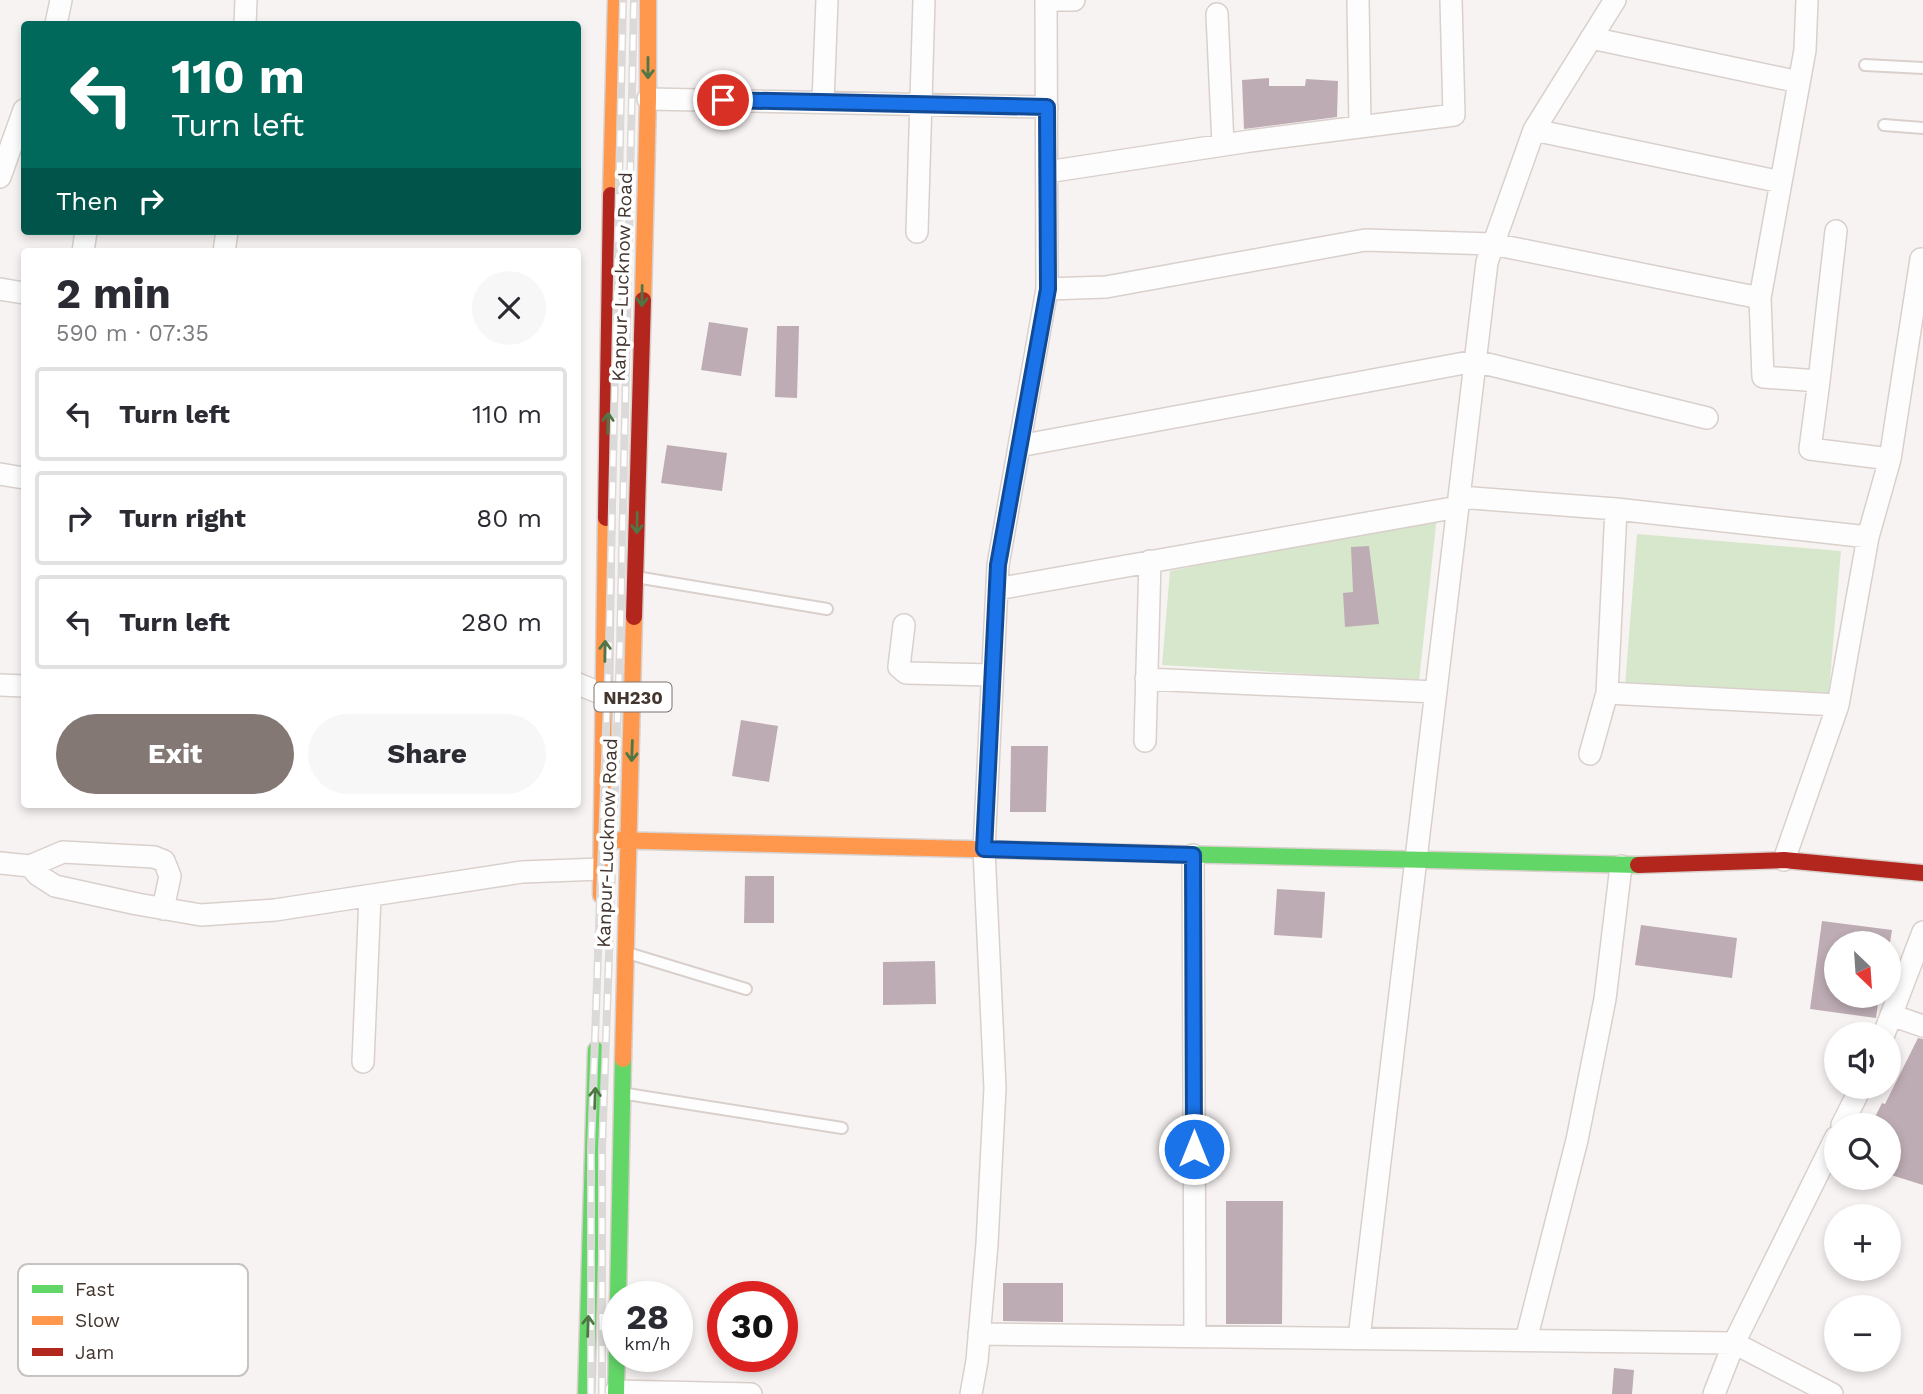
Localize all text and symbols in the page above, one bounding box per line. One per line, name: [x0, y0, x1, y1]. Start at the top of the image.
text: 110 m: [171, 47, 305, 105]
icon: left: [56, 49, 147, 140]
one-way arrow: [641, 56, 655, 79]
pin: [693, 70, 753, 130]
icon: arrive: [704, 81, 742, 119]
text: Turn left: [171, 106, 304, 144]
street label: Kanpur-Lucknow Road: [607, 172, 637, 382]
icon: right: [132, 182, 170, 220]
text: Then: [56, 186, 118, 216]
text: 2 min: [56, 269, 171, 318]
button: close: [472, 271, 546, 345]
one-way arrow: [635, 284, 648, 307]
text: 590 m · 07:35: [56, 320, 209, 347]
icon: left: [60, 395, 98, 433]
text: Turn left: [119, 399, 230, 429]
text: 110 m: [472, 399, 542, 429]
one-way arrow: [601, 412, 615, 435]
icon: right: [60, 499, 98, 537]
text: Turn right: [119, 503, 246, 533]
text: 80 m: [476, 503, 542, 533]
one-way arrow: [630, 511, 643, 534]
icon: left: [60, 603, 98, 641]
text: Turn left: [119, 607, 230, 637]
text: 280 m: [461, 607, 542, 637]
one-way arrow: [598, 639, 612, 662]
road number: NH230: [594, 682, 672, 712]
button: Exit: [56, 714, 294, 794]
button: Share: [308, 714, 546, 794]
street label: Kanpur-Lucknow Road: [592, 738, 622, 948]
one-way arrow: [625, 739, 638, 762]
north arrow: [1824, 931, 1900, 1008]
map controls: [1824, 931, 1901, 1372]
button: sound: [1824, 1022, 1901, 1099]
one-way arrow: [588, 1087, 601, 1110]
position arrow: [1157, 1112, 1231, 1186]
button: search: [1824, 1113, 1901, 1190]
button: +: [1824, 1204, 1901, 1281]
legend: [18, 1264, 248, 1376]
text: Fast: [75, 1278, 114, 1301]
speed limit sign: 30: [707, 1281, 798, 1372]
button: −: [1824, 1295, 1901, 1372]
text: 28: [626, 1296, 669, 1338]
text: Slow: [75, 1309, 120, 1332]
one-way arrow: [581, 1315, 594, 1338]
text: km/h: [624, 1333, 671, 1354]
text: Jam: [75, 1341, 114, 1364]

